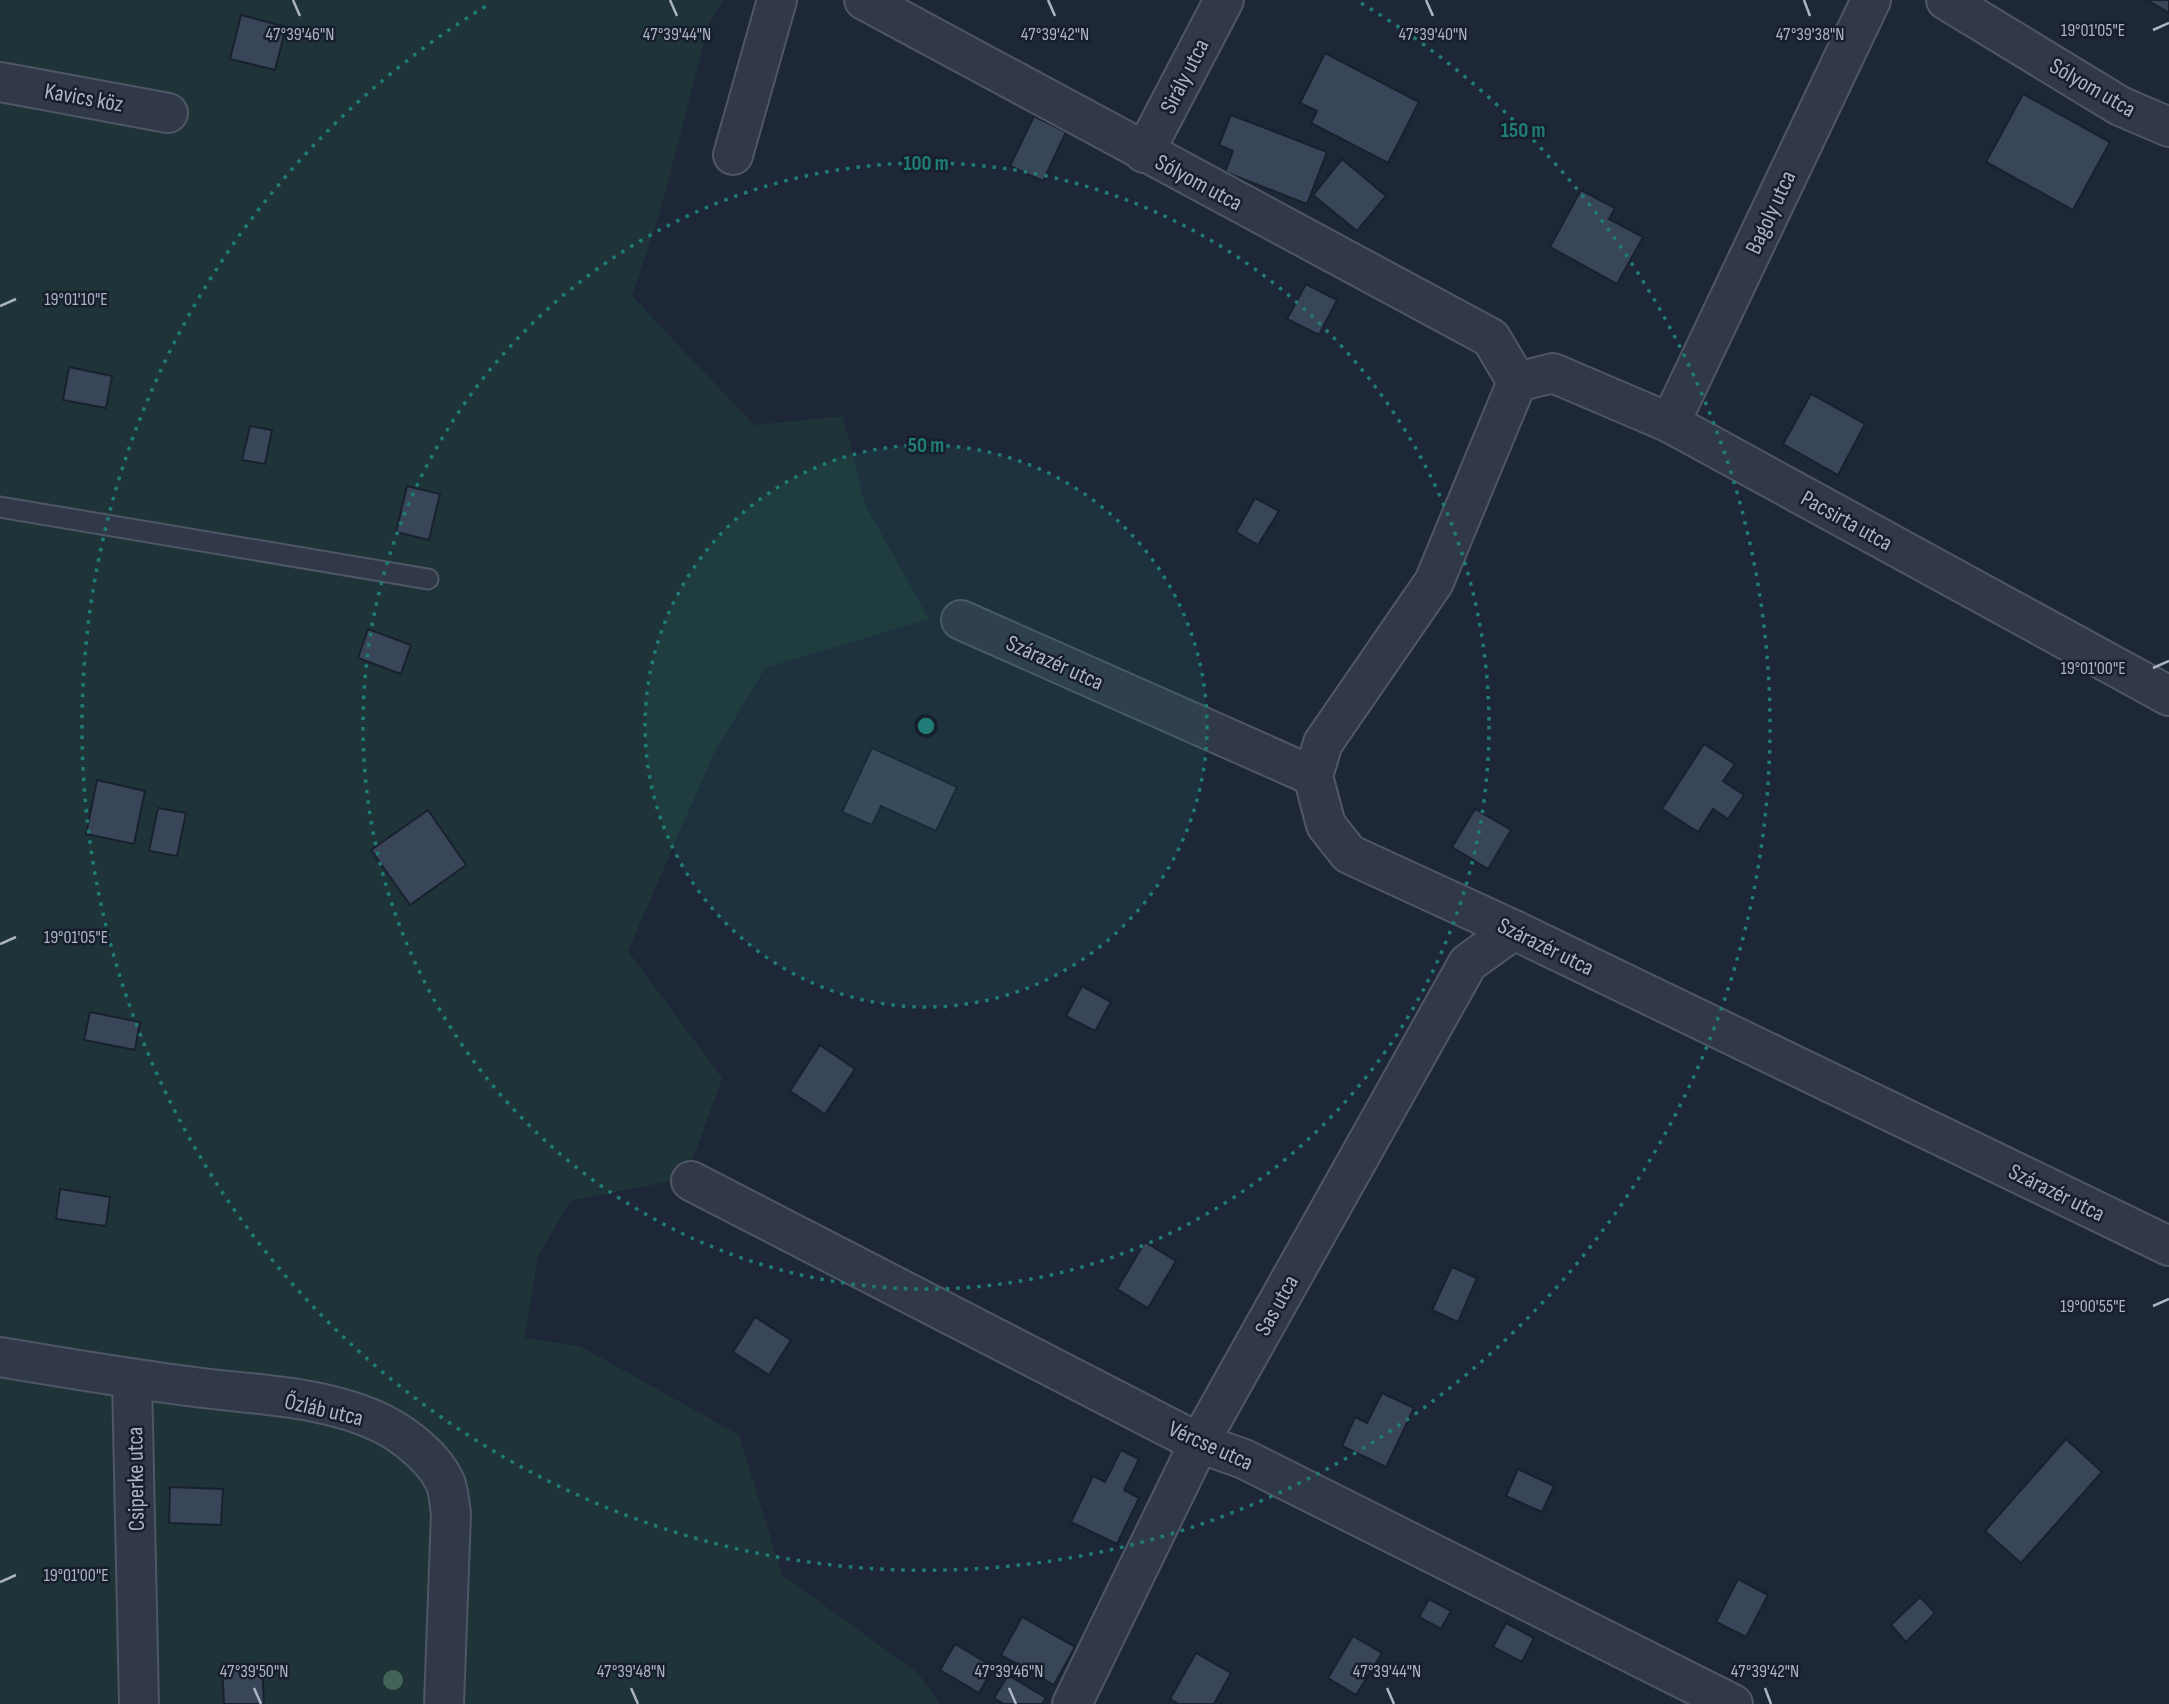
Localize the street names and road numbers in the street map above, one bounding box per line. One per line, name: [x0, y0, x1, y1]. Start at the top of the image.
street label: Sirály utca: [1154, 34, 1216, 119]
street label: Sólyom utca: [2045, 52, 2140, 124]
street label: Kavics köz: [42, 77, 125, 119]
street label: Sólyom utca: [1150, 148, 1247, 217]
street label: Bagoly utca: [1739, 166, 1802, 259]
street label: Pacsirta utca: [1796, 484, 1897, 557]
street label: Szárazér utca: [1002, 629, 1108, 697]
street label: Szárazér utca: [1493, 912, 1598, 982]
street label: Szárazér utca: [2004, 1158, 2109, 1228]
street label: Sas utca: [1249, 1270, 1305, 1341]
street label: Őzláb utca: [282, 1387, 366, 1433]
street label: Vércse utca: [1164, 1415, 1257, 1477]
street label: Csiperke utca: [121, 1427, 151, 1531]

